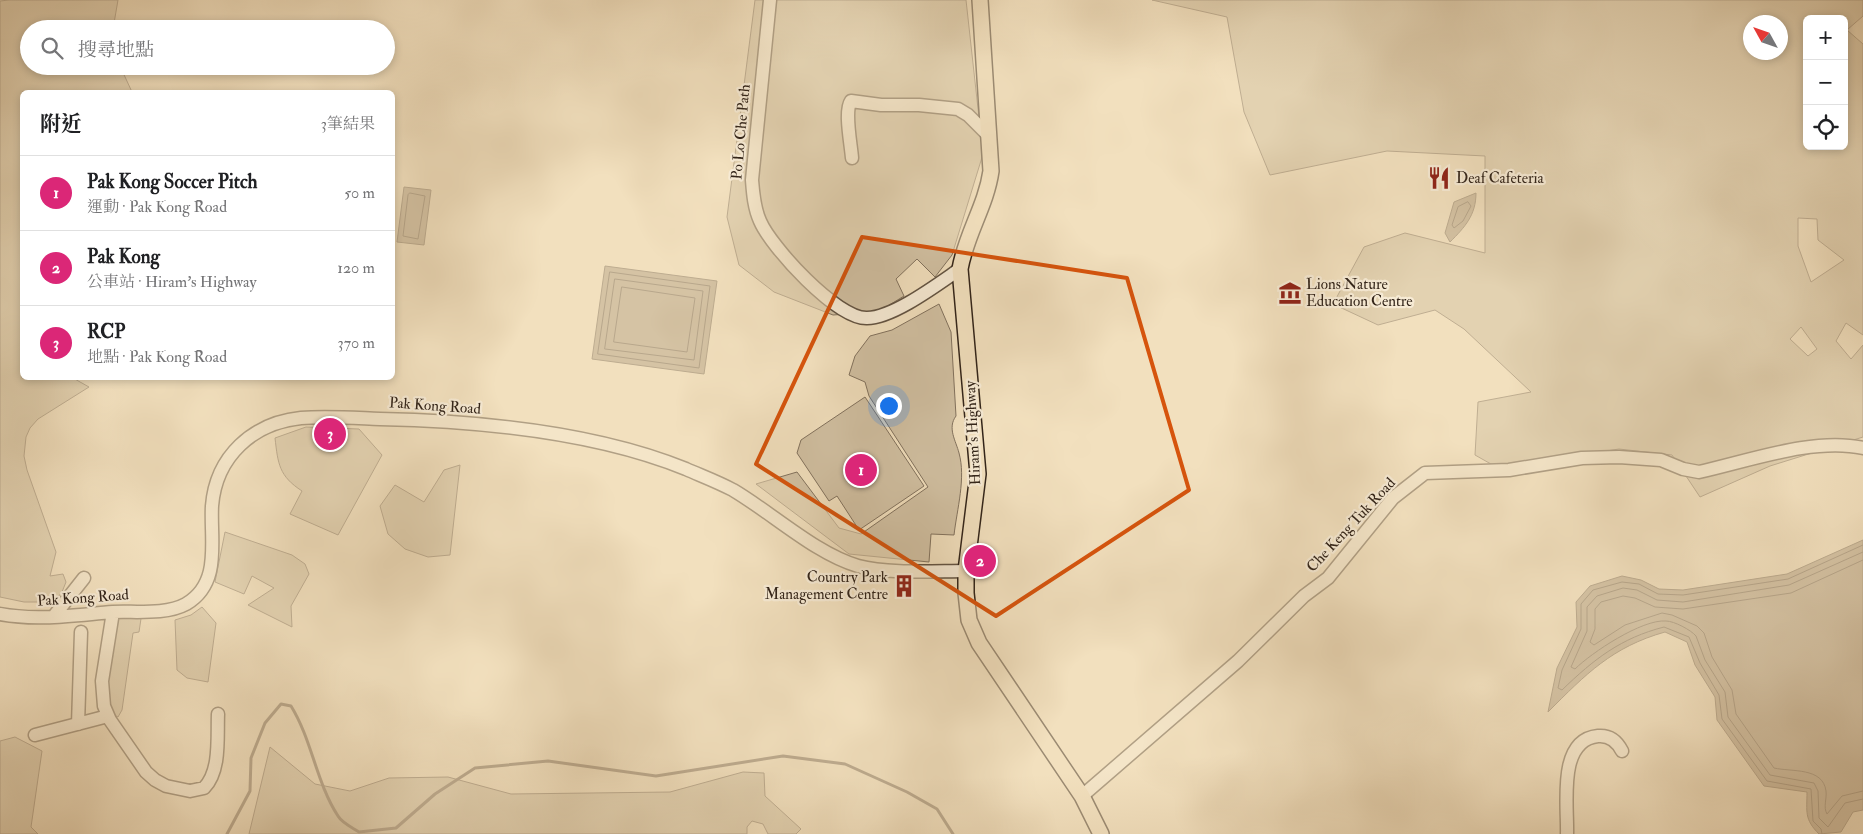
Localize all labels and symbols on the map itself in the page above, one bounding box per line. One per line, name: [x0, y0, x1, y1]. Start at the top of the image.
north arrow: [1743, 15, 1788, 60]
street label: Po Lo Che Path: [727, 83, 755, 180]
restaurant icon: Deaf Cafeteria: [1426, 165, 1452, 191]
place label: Deaf Cafeteria: [1456, 169, 1545, 188]
place label: Lions Nature Education Centre: [1306, 275, 1413, 311]
museum icon: Lions Nature Education Centre: [1277, 280, 1303, 306]
street label: Hiram's Highway: [961, 380, 985, 486]
street label: Pak Kong Road: [388, 393, 482, 419]
your location: [876, 393, 902, 419]
pin: 3: [314, 415, 346, 453]
pin: 1: [845, 451, 877, 489]
street label: Che Keng Tuk Road: [1302, 473, 1400, 576]
pin: 2: [964, 542, 996, 580]
place label: Country Park Management Centre: [765, 568, 888, 604]
building icon: Country Park Management Centre: [891, 573, 917, 599]
street label: Pak Kong Road: [36, 585, 130, 611]

